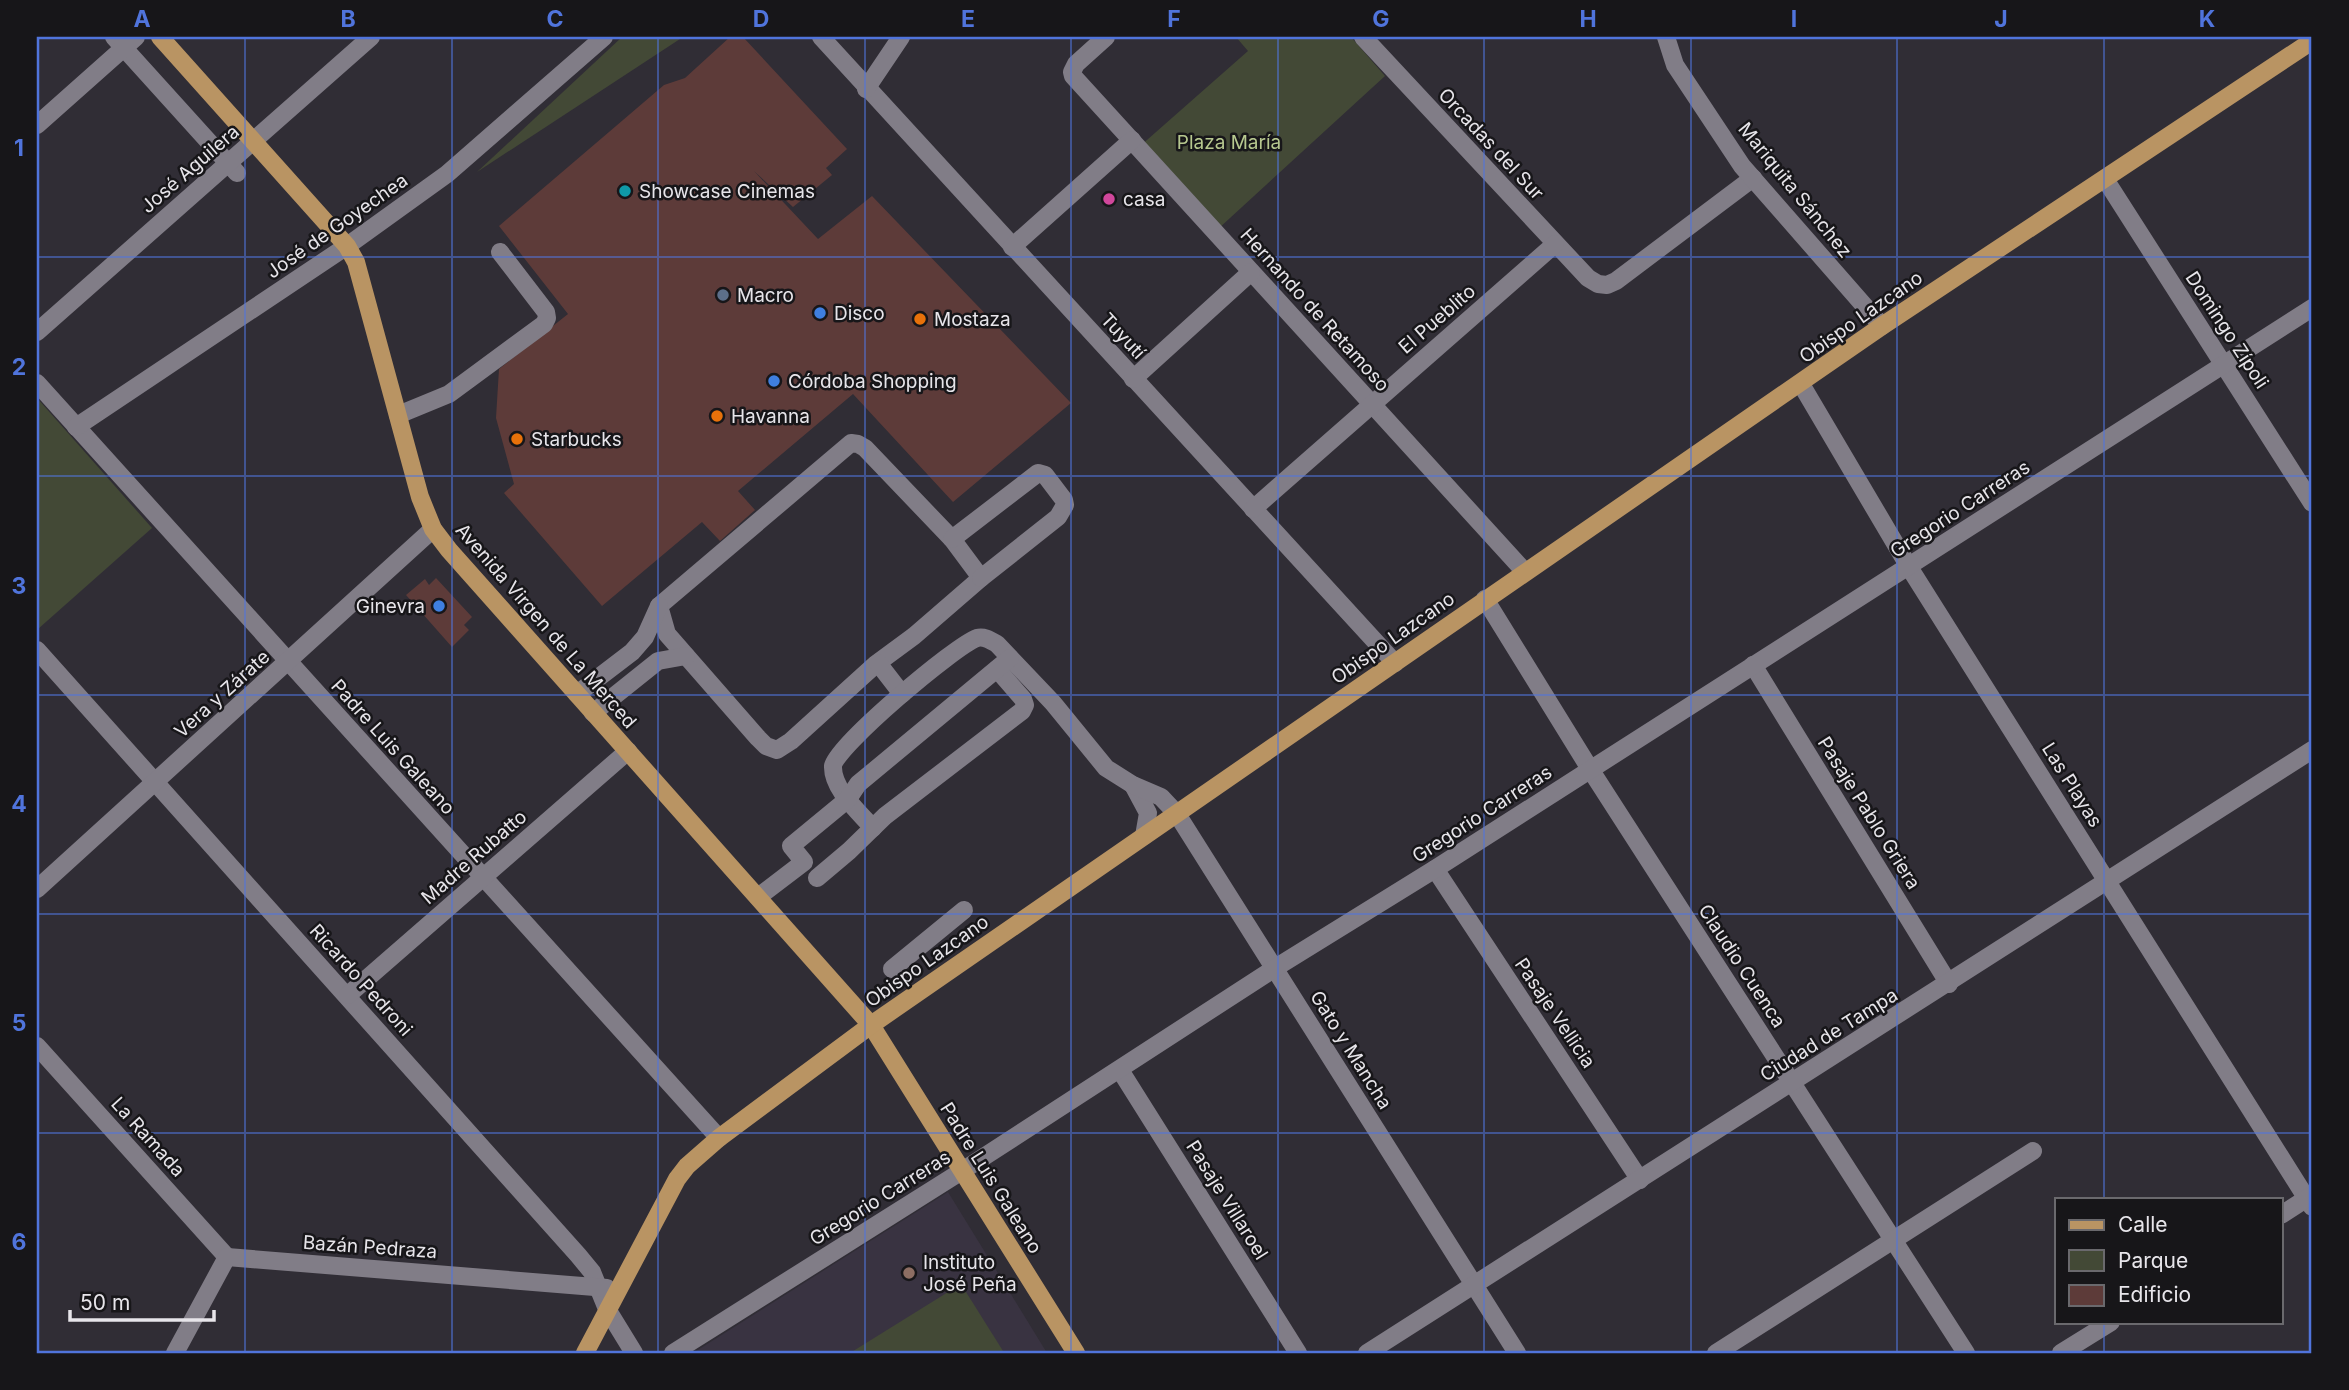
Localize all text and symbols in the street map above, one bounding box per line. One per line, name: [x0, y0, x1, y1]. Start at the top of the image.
text: A: [133, 5, 151, 33]
text: B: [340, 5, 356, 33]
text: C: [546, 5, 564, 33]
text: D: [753, 5, 769, 33]
text: E: [961, 5, 975, 33]
text: F: [1167, 5, 1181, 33]
text: G: [1372, 5, 1390, 33]
text: H: [1579, 5, 1597, 33]
text: I: [1791, 5, 1797, 33]
text: J: [1994, 5, 2008, 33]
text: K: [2199, 5, 2215, 33]
street label: Orcadas del Sur: [1433, 84, 1549, 204]
street label: Mariquita Sánchez: [1733, 118, 1857, 262]
street label: José Aguilera: [136, 120, 244, 218]
park label: Plaza María: [1177, 131, 1281, 154]
text: 1: [14, 134, 24, 162]
street label: José de Goyechea: [262, 169, 412, 283]
place label: Showcase Cinemas: [639, 180, 815, 203]
marker: Showcase Cinemas: [617, 183, 633, 199]
place label: casa: [1123, 188, 1165, 211]
marker: casa: [1101, 191, 1117, 207]
street label: Hernando de Retamoso: [1236, 224, 1394, 396]
street label: Obispo Lazcano: [1795, 266, 1927, 368]
street label: Domingo Zípoli: [2181, 267, 2273, 393]
street label: El Pueblito: [1394, 279, 1480, 359]
place label: Macro: [737, 284, 794, 307]
marker: Macro: [715, 287, 731, 303]
place label: Disco: [834, 302, 885, 325]
marker: Disco: [812, 305, 828, 321]
place label: Mostaza: [934, 308, 1011, 331]
street label: Tuyutí: [1096, 308, 1150, 364]
marker: Mostaza: [912, 311, 928, 327]
text: 2: [12, 353, 26, 381]
place label: Córdoba Shopping: [788, 370, 957, 393]
marker: Córdoba Shopping: [766, 373, 782, 389]
place label: Havanna: [731, 405, 810, 428]
marker: Havanna: [709, 408, 725, 424]
place label: Starbucks: [531, 428, 622, 451]
marker: Starbucks: [509, 431, 525, 447]
street label: Gregorio Carreras: [1886, 455, 2034, 563]
street label: Avenida Virgen de La Merced: [451, 519, 641, 733]
text: 3: [12, 572, 26, 600]
street label: Obispo Lazcano: [1327, 587, 1459, 689]
place label: Ginevra: [356, 595, 425, 618]
marker: Ginevra: [431, 598, 447, 614]
street label: Vera y Zárate: [170, 645, 274, 743]
street label: Padre Luis Galeano: [326, 675, 460, 819]
street label: Pasaje Pablo Griera: [1813, 733, 1925, 893]
street label: Las Playas: [2037, 739, 2107, 831]
street label: Gregorio Carreras: [1408, 760, 1556, 868]
text: 4: [11, 790, 27, 818]
street label: Madre Rubatto: [417, 805, 531, 909]
street label: Claudio Cuenca: [1694, 900, 1790, 1032]
street label: Obispo Lazcano: [861, 910, 993, 1012]
street label: Ricardo Pedroni: [305, 919, 417, 1041]
street label: Pasaje Vellicia: [1510, 954, 1600, 1072]
street label: Ciudad de Tampa: [1756, 983, 1902, 1087]
street label: Gato y Mancha: [1305, 986, 1397, 1114]
text: 5: [12, 1009, 26, 1037]
street label: La Ramada: [106, 1092, 190, 1182]
street label: Padre Luis Galeano: [935, 1098, 1047, 1258]
street label: Pasaje Villaroel: [1181, 1136, 1273, 1264]
street label: Gregorio Carreras: [805, 1145, 955, 1251]
legend: [2055, 1198, 2282, 1324]
text: Calle: [2118, 1212, 2168, 1237]
text: 6: [12, 1228, 26, 1256]
street label: Bazán Pedraza: [302, 1231, 438, 1263]
text: Parque: [2118, 1248, 2188, 1273]
place label: Instituto José Peña: [923, 1251, 1017, 1296]
marker: Instituto José Peña: [901, 1265, 917, 1281]
scale bar: [70, 1278, 214, 1322]
text: Edificio: [2118, 1282, 2191, 1307]
text: 50 m: [80, 1290, 130, 1315]

